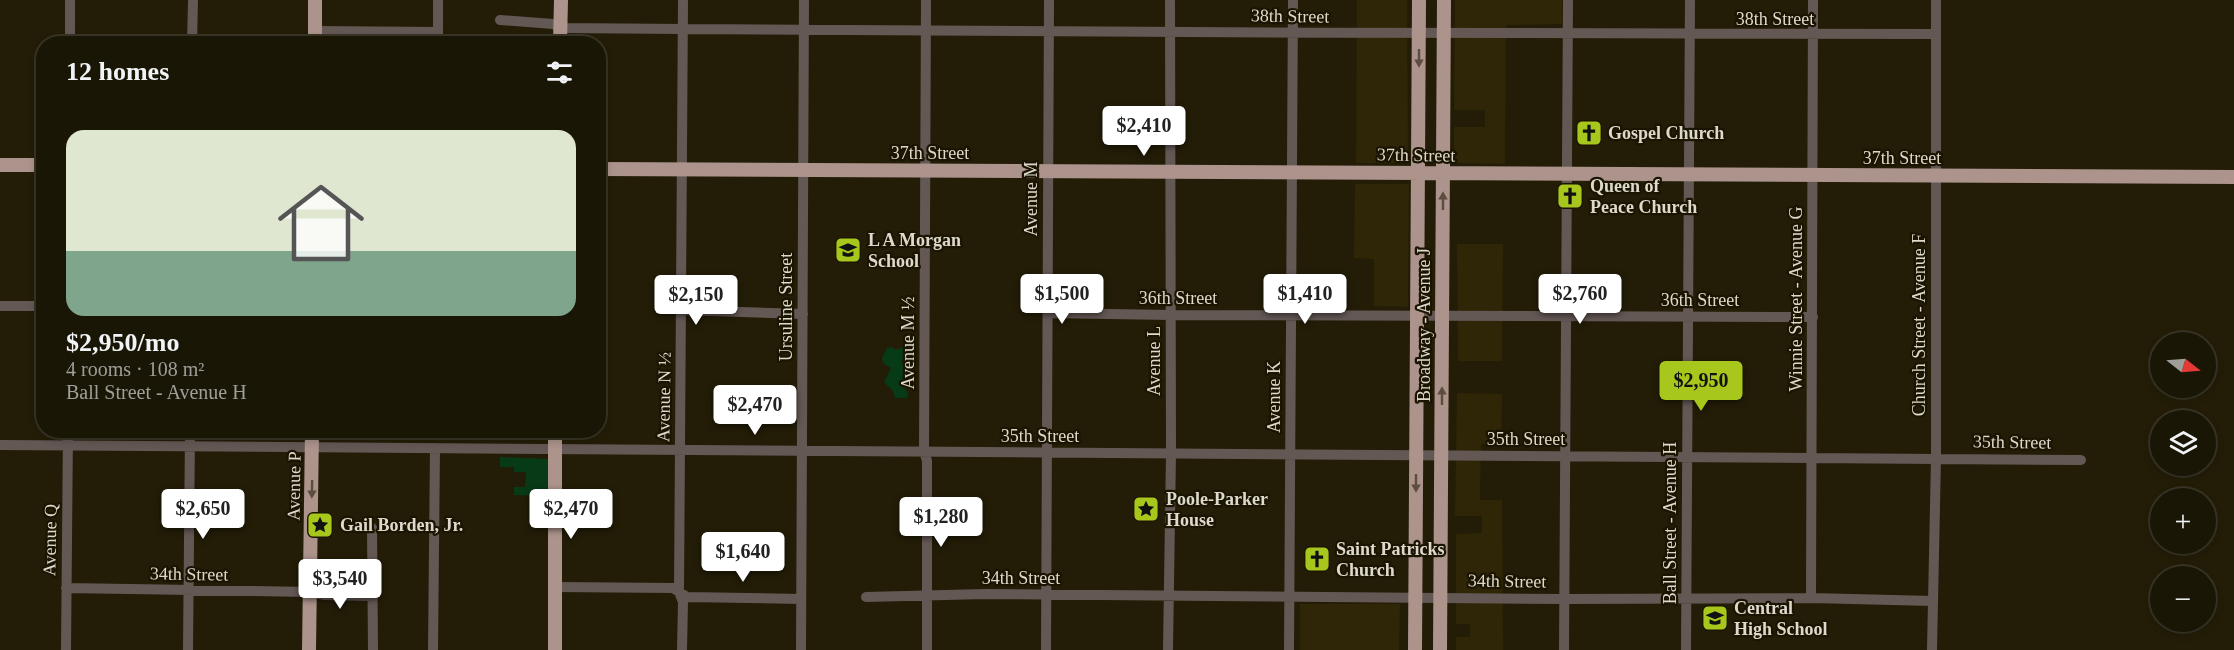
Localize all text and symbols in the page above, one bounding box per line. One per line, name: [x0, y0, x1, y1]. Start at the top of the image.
street label: 38th Street: [1251, 5, 1329, 27]
street label: 38th Street: [1736, 9, 1814, 29]
one-way arrow: [1414, 49, 1424, 68]
icon: filters: [543, 56, 576, 89]
text: 12 homes: [66, 57, 169, 86]
pin: $2,410: [1095, 106, 1193, 157]
text: $2,410: [1117, 114, 1172, 136]
church icon: Gospel Church: [1574, 118, 1604, 148]
place label: Gospel Church: [1608, 123, 1724, 143]
street label: 37th Street: [891, 143, 969, 163]
street label: 37th Street: [1377, 144, 1455, 166]
street label: 37th Street: [1863, 148, 1941, 168]
street label: Avenue M: [1021, 161, 1041, 237]
icon: home: [267, 169, 375, 277]
place label: Queen of Peace Church: [1590, 176, 1697, 217]
church icon: Queen of Peace Church: [1555, 181, 1585, 211]
one-way arrow: [1438, 192, 1448, 211]
street label: Winnie Street - Avenue G: [1786, 207, 1806, 391]
place label: L A Morgan School: [868, 230, 961, 271]
street label: Church Street - Avenue F: [1909, 234, 1929, 416]
school or university icon: L A Morgan School: [833, 235, 863, 265]
street label: Broadway - Avenue J: [1414, 248, 1434, 402]
street label: Ursuline Street: [776, 253, 796, 361]
pin: $1,500: [1013, 274, 1111, 325]
pin: $1,410: [1256, 274, 1354, 325]
pin: $2,760: [1531, 274, 1629, 325]
pin: $2,150: [647, 275, 745, 326]
text: $1,500: [1035, 282, 1090, 304]
text: $1,410: [1278, 282, 1333, 304]
text: $2,760: [1553, 282, 1608, 304]
text: $2,150: [669, 283, 724, 305]
street label: 36th Street: [1139, 288, 1217, 308]
street label: 36th Street: [1661, 290, 1739, 310]
street label: Avenue M ½: [898, 296, 918, 390]
street label: Avenue L: [1144, 326, 1164, 396]
text: $2,950/mo: [66, 328, 179, 357]
north arrow: [2150, 332, 2216, 398]
map controls: [2150, 332, 2216, 632]
street label: Avenue N ½: [653, 352, 675, 442]
text: 4 rooms · 108 m²: [66, 358, 204, 380]
street label: Avenue K: [1264, 361, 1284, 433]
pin: $2,950: [1652, 361, 1750, 412]
text: $2,950: [1674, 369, 1729, 391]
text: Ball Street - Avenue H: [66, 381, 247, 403]
pin: $2,470: [706, 385, 804, 436]
one-way arrow: [1437, 387, 1447, 406]
text: $2,470: [728, 393, 783, 415]
button: layers: [2150, 410, 2216, 476]
street label: 35th Street: [1001, 426, 1079, 446]
street label: 35th Street: [1487, 429, 1565, 449]
street label: 35th Street: [1973, 431, 2051, 453]
street label: Ball Street - Avenue H: [1660, 442, 1680, 604]
street label: Avenue P: [283, 451, 305, 521]
one-way arrow: [1412, 473, 1421, 492]
one-way arrow: [307, 479, 317, 498]
button: +: [2150, 488, 2216, 554]
pin: $2,650: [154, 489, 252, 540]
pin: $2,470: [522, 489, 620, 540]
place label: Poole-Parker House: [1166, 489, 1268, 530]
place icon: Poole-Parker House: [1131, 494, 1161, 524]
text: $2,650: [176, 497, 231, 519]
text: $2,470: [544, 497, 599, 519]
pin: $1,280: [892, 497, 990, 548]
street label: Avenue Q: [39, 504, 61, 576]
text: $1,280: [914, 505, 969, 527]
place icon: Gail Borden, Jr.: [305, 510, 335, 540]
place label: Gail Borden, Jr.: [340, 515, 463, 535]
pin: $1,640: [694, 532, 792, 583]
place label: Saint Patricks Church: [1336, 539, 1445, 580]
text: $1,640: [716, 540, 771, 562]
church icon: Saint Patricks Church: [1302, 544, 1332, 574]
pin: $3,540: [291, 559, 389, 610]
street label: 34th Street: [150, 563, 228, 585]
button: −: [2150, 566, 2216, 632]
text: $3,540: [313, 567, 368, 589]
street label: 34th Street: [982, 568, 1060, 588]
street label: 34th Street: [1468, 570, 1546, 592]
place label: Central High School: [1734, 598, 1828, 639]
school or university icon: Central High School: [1700, 603, 1730, 633]

